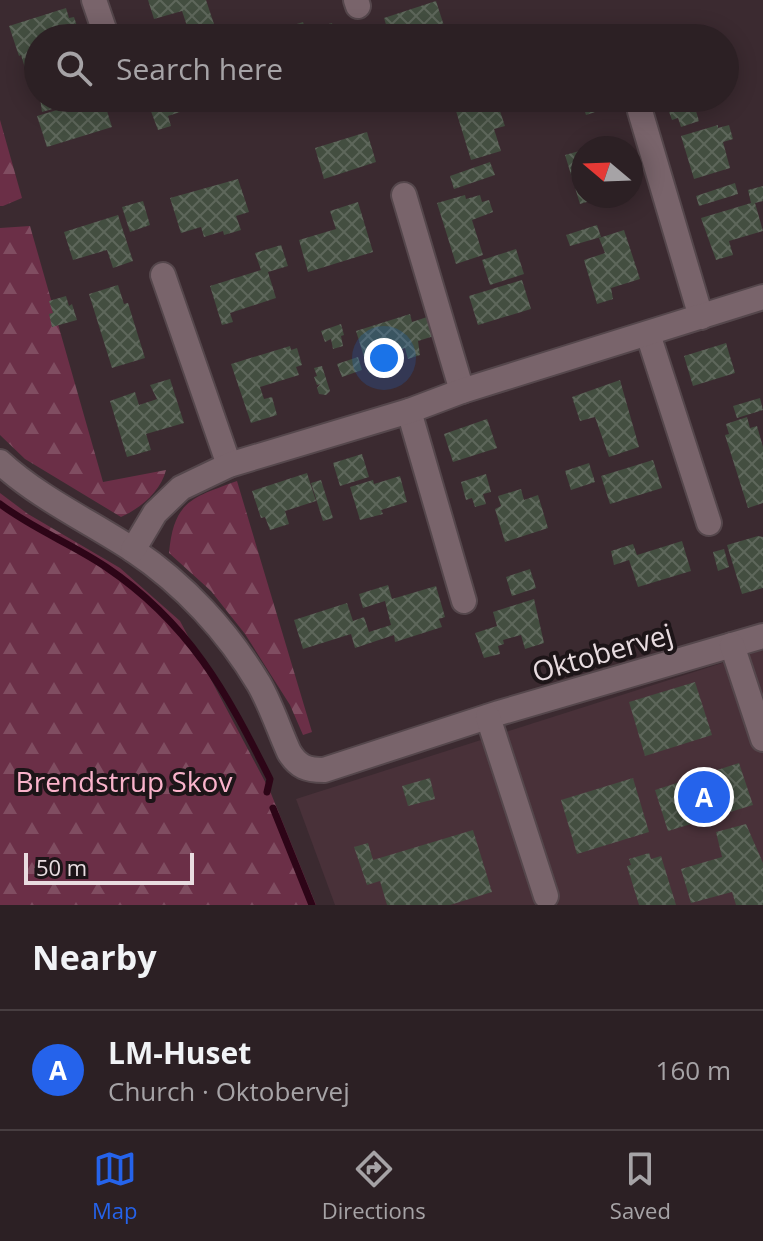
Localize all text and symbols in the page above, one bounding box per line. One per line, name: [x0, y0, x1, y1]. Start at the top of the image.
search box: [24, 24, 739, 112]
icon: search: [52, 46, 96, 90]
text: Search here: [116, 48, 283, 89]
north arrow: [571, 136, 643, 208]
your location: [364, 338, 404, 378]
street label: Oktobervej: [527, 614, 677, 690]
park label: Brendstrup Skov: [16, 762, 232, 800]
pin: A: [678, 767, 730, 827]
scale bar: [24, 849, 194, 885]
text: 50 m: [36, 852, 87, 882]
text: Nearby: [32, 934, 157, 980]
text: LM-Huset: [108, 1032, 251, 1073]
text: A: [49, 1052, 67, 1088]
text: 160 m: [656, 1052, 731, 1088]
text: Church · Oktobervej: [108, 1073, 350, 1109]
tab: Map: [92, 1147, 138, 1225]
tab: Directions: [322, 1147, 426, 1225]
tab: Saved: [610, 1147, 671, 1225]

